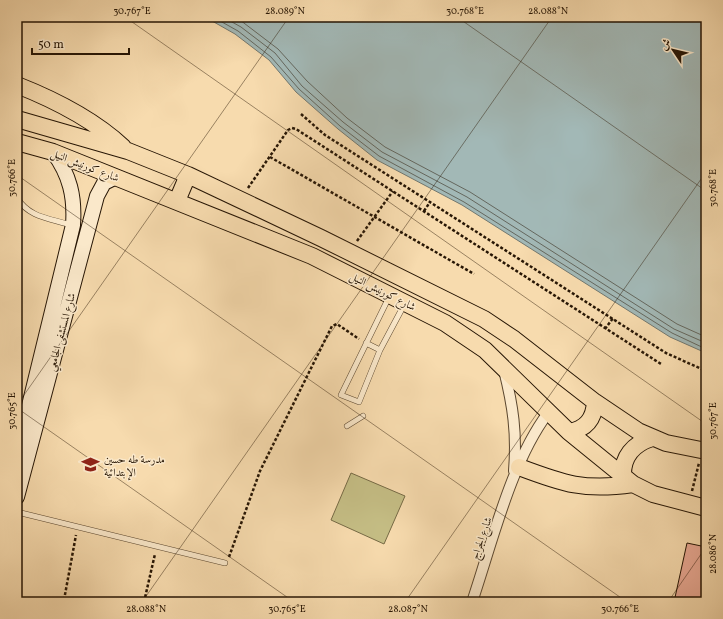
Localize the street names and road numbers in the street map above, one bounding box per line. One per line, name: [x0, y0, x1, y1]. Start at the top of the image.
street label: شارع كورنيش النيل: [48, 146, 121, 187]
street label: شارع كورنيش النيل: [346, 269, 418, 316]
street label: شارع المستشفى الجامعي: [45, 291, 82, 374]
street label: شارع الجراج: [468, 515, 499, 562]

